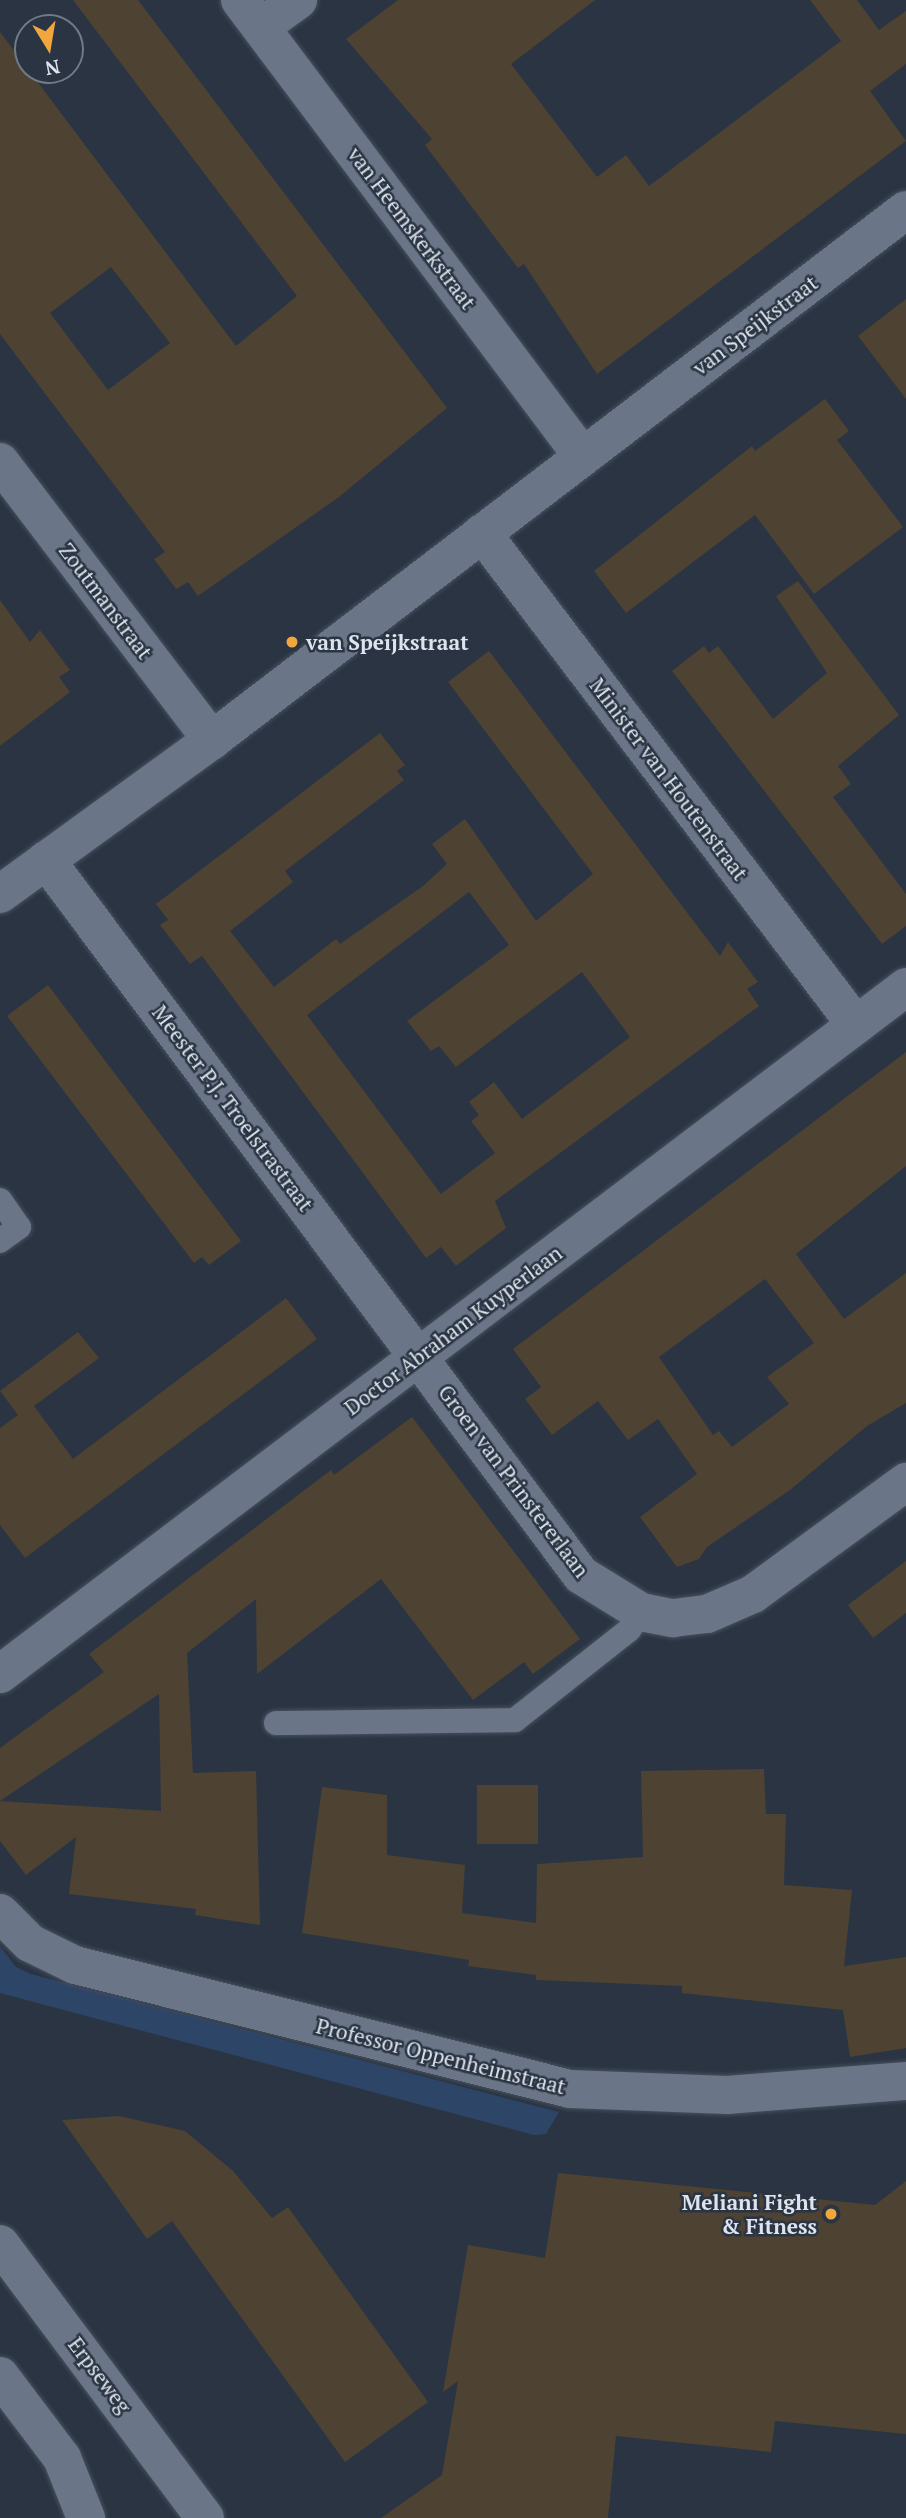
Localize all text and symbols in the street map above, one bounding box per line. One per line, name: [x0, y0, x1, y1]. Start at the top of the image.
north arrow: [14, 14, 84, 84]
text: N: [43, 54, 62, 82]
street label: van Heemskerkstraat: [343, 142, 481, 314]
street label: van Speijkstraat: [688, 270, 822, 380]
street label: Zoutmanstraat: [54, 538, 158, 664]
place label: van Speijkstraat: [306, 629, 469, 655]
marker: van Speijkstraat: [284, 634, 300, 650]
street label: Minister van Houtenstraat: [585, 673, 753, 885]
street label: Meester P.J. Troelstrastraat: [147, 1000, 319, 1216]
street label: Doctor Abraham Kuyperlaan: [339, 1240, 567, 1420]
street label: Groen van Prinstererlaan: [433, 1380, 595, 1582]
street label: Professor Oppenheimstraat: [314, 2013, 568, 2099]
place label: Meliani Fight & Fitness: [682, 2189, 817, 2239]
marker: Meliani Fight & Fitness: [823, 2206, 839, 2222]
street label: Erpseweg: [63, 2332, 137, 2418]

